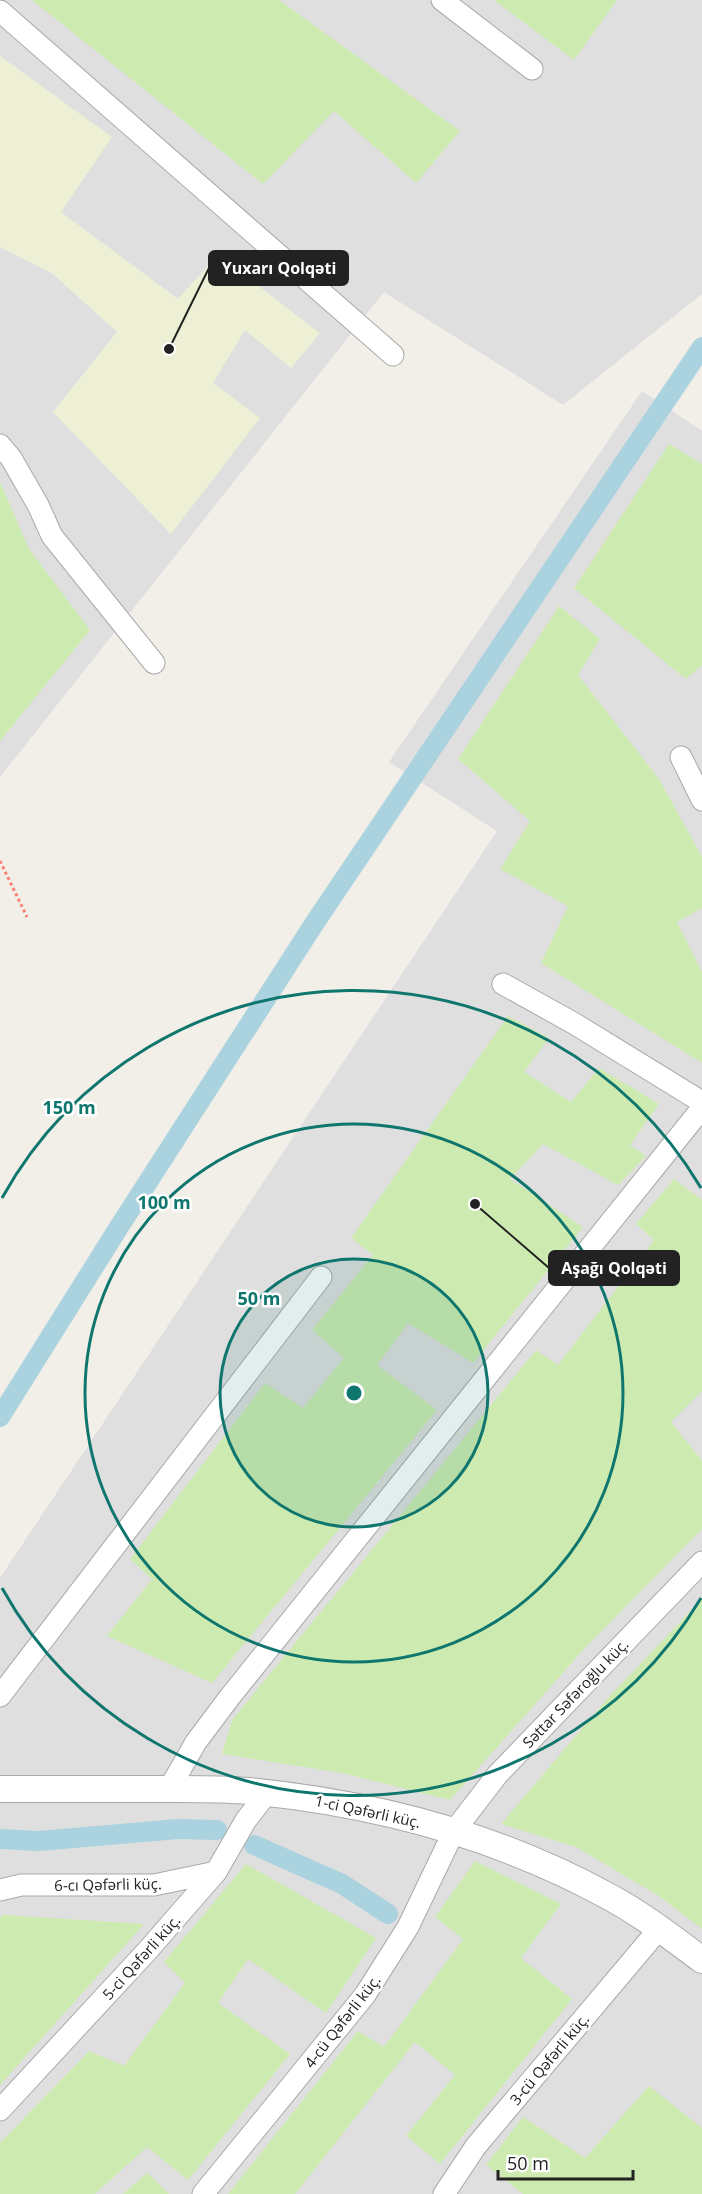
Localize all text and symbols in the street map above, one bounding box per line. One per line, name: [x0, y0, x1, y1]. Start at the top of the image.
callout: Yuxarı Qolqəti: [209, 251, 348, 285]
text: Yuxarı Qolqəti: [222, 257, 336, 279]
text: 150 m: [42, 1095, 96, 1119]
text: 100 m: [137, 1190, 191, 1214]
callout: Aşağı Qolqəti: [549, 1251, 679, 1285]
text: Aşağı Qolqəti: [561, 1257, 667, 1279]
text: 50 m: [238, 1286, 280, 1310]
centre of rings: [344, 1383, 364, 1403]
street label: Səttar Səfəroğlu küç.: [518, 1634, 632, 1752]
street label: 1-ci Qəfərli küç.: [313, 1790, 423, 1832]
street label: 6-cı Qəfərli küç.: [54, 1873, 162, 1895]
street label: 5-ci Qəfərli küç.: [98, 1910, 184, 2004]
street label: 4-cü Qəfərli küç.: [299, 1970, 385, 2072]
street label: 3-cü Qəfərli küç.: [505, 2009, 593, 2109]
scale bar: [498, 2143, 633, 2181]
text: 50 m: [507, 2151, 549, 2175]

